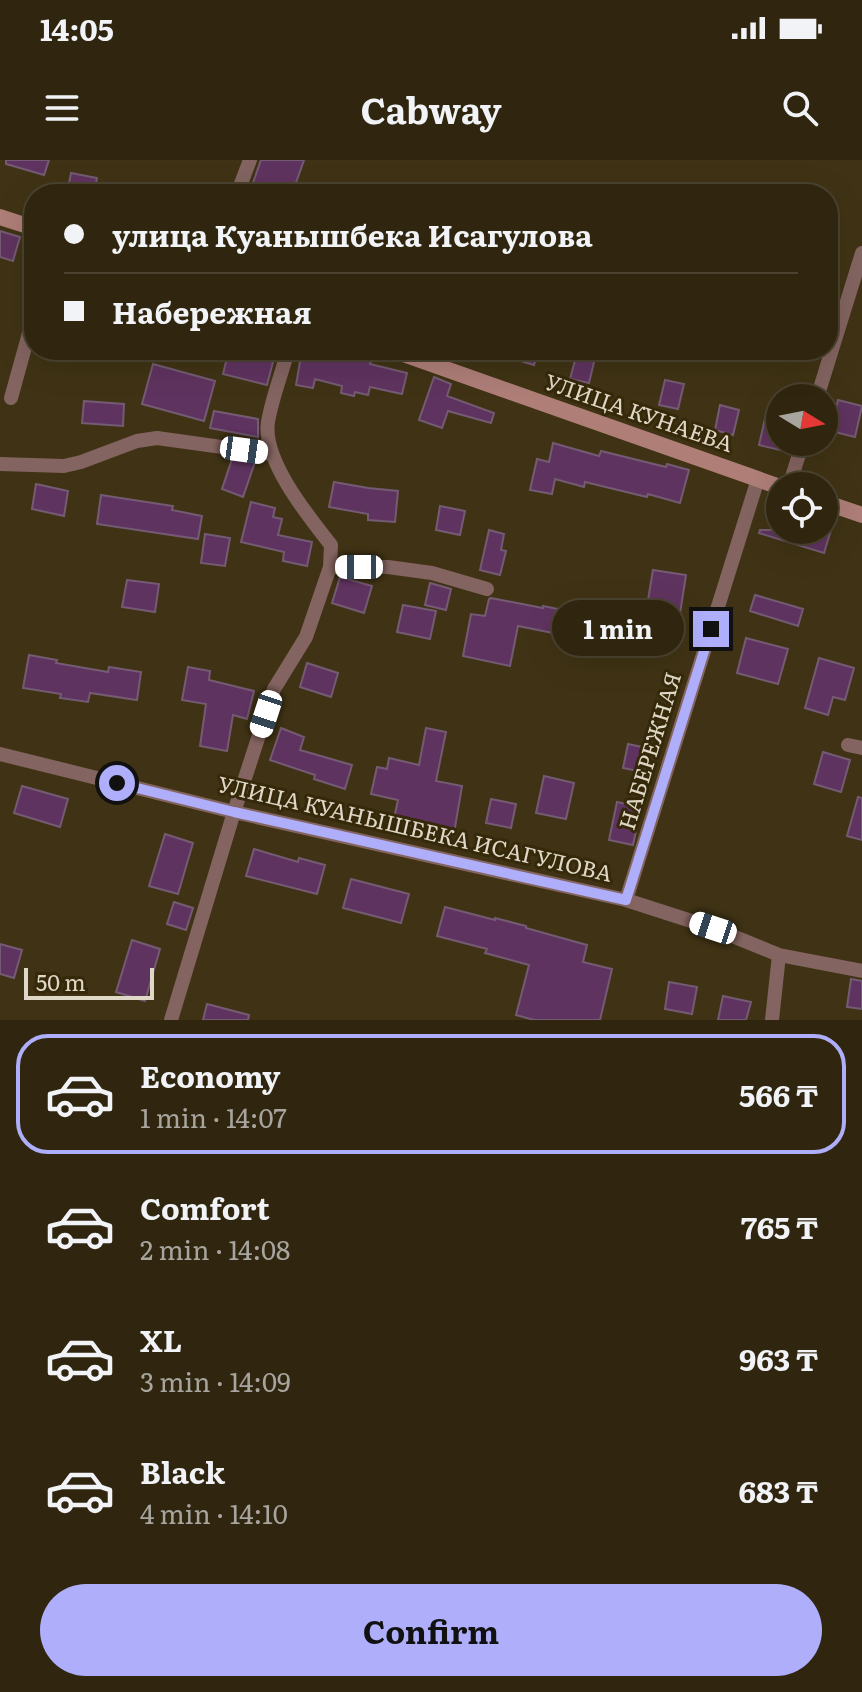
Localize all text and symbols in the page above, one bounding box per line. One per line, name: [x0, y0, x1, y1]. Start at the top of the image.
text: 14:05: [40, 6, 114, 50]
text: Cabway: [360, 82, 502, 135]
icon: menu: [40, 86, 84, 130]
icon: search: [778, 86, 822, 130]
text: улица Куанышбека Исагулова: [112, 212, 593, 256]
text: Набережная: [112, 289, 312, 333]
street label: УЛИЦА КУНАЕВА: [541, 364, 738, 459]
north arrow: [766, 384, 838, 456]
map controls: [766, 384, 838, 544]
car: [219, 435, 269, 465]
button: locate: [766, 472, 838, 544]
car: [335, 555, 383, 579]
callout: 1 min: [551, 601, 683, 657]
text: 1 min: [583, 608, 653, 647]
route end: [693, 611, 729, 647]
street label: НАБЕРЕЖНАЯ: [609, 667, 688, 834]
car: [247, 687, 285, 741]
route start: [99, 765, 135, 801]
street label: УЛИЦА КУАНЫШБЕКА ИСАГУЛОВА: [215, 766, 616, 889]
car: [686, 909, 740, 947]
scale bar: [24, 964, 154, 1000]
text: 50 m: [36, 965, 86, 998]
text: Economy: [140, 1053, 280, 1097]
icon: car: [44, 1058, 116, 1130]
text: 566 ₸: [739, 1072, 818, 1116]
text: 1 min · 14:07: [140, 1097, 287, 1136]
text: Comfort: [140, 1185, 270, 1229]
icon: car: [44, 1190, 116, 1262]
text: 765 ₸: [741, 1204, 818, 1248]
text: 2 min · 14:08: [140, 1229, 290, 1268]
text: XL: [140, 1317, 182, 1361]
icon: car: [44, 1322, 116, 1394]
text: 963 ₸: [739, 1336, 818, 1380]
text: 3 min · 14:09: [140, 1361, 291, 1400]
text: Black: [140, 1449, 225, 1493]
icon: car: [44, 1454, 116, 1526]
text: 683 ₸: [739, 1468, 818, 1512]
text: 4 min · 14:10: [140, 1493, 288, 1532]
button: Confirm: [40, 1584, 822, 1676]

